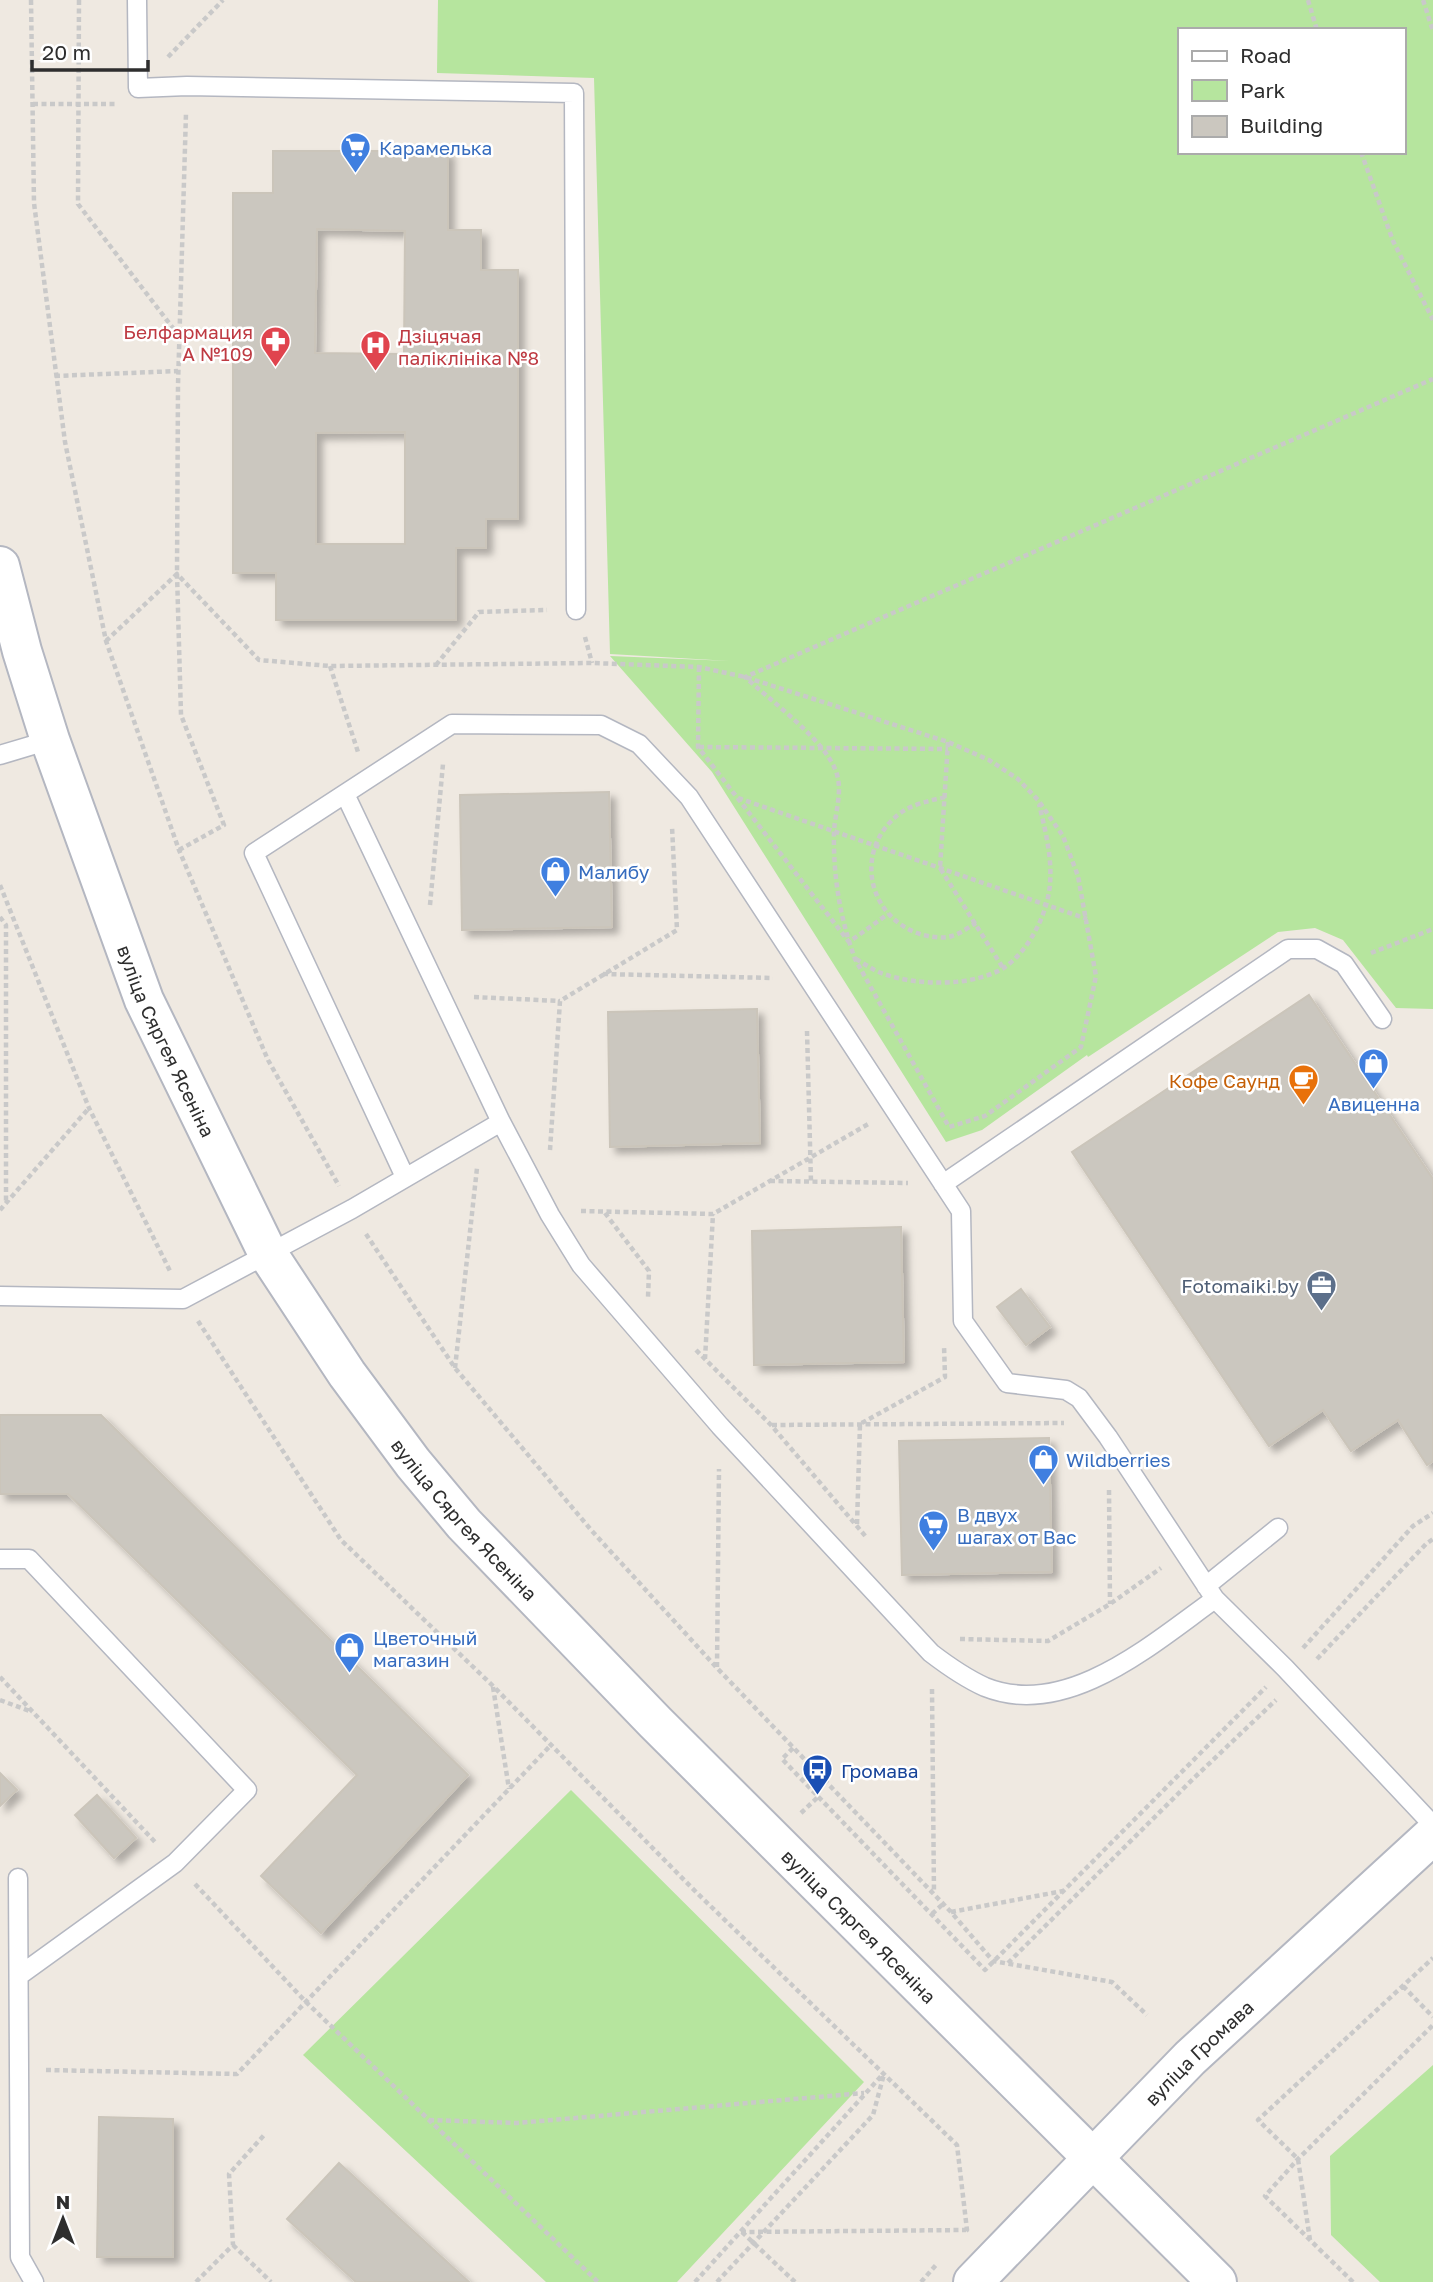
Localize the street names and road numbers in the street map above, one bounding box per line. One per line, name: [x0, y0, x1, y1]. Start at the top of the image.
street label: вуліца Сяргея Ясеніна: [114, 942, 220, 1140]
street label: вуліца Сяргея Ясеніна: [387, 1434, 542, 1605]
street label: вуліца Сяргея Ясеніна: [778, 1844, 941, 2007]
street label: вуліца Громава: [1139, 1995, 1258, 2110]

